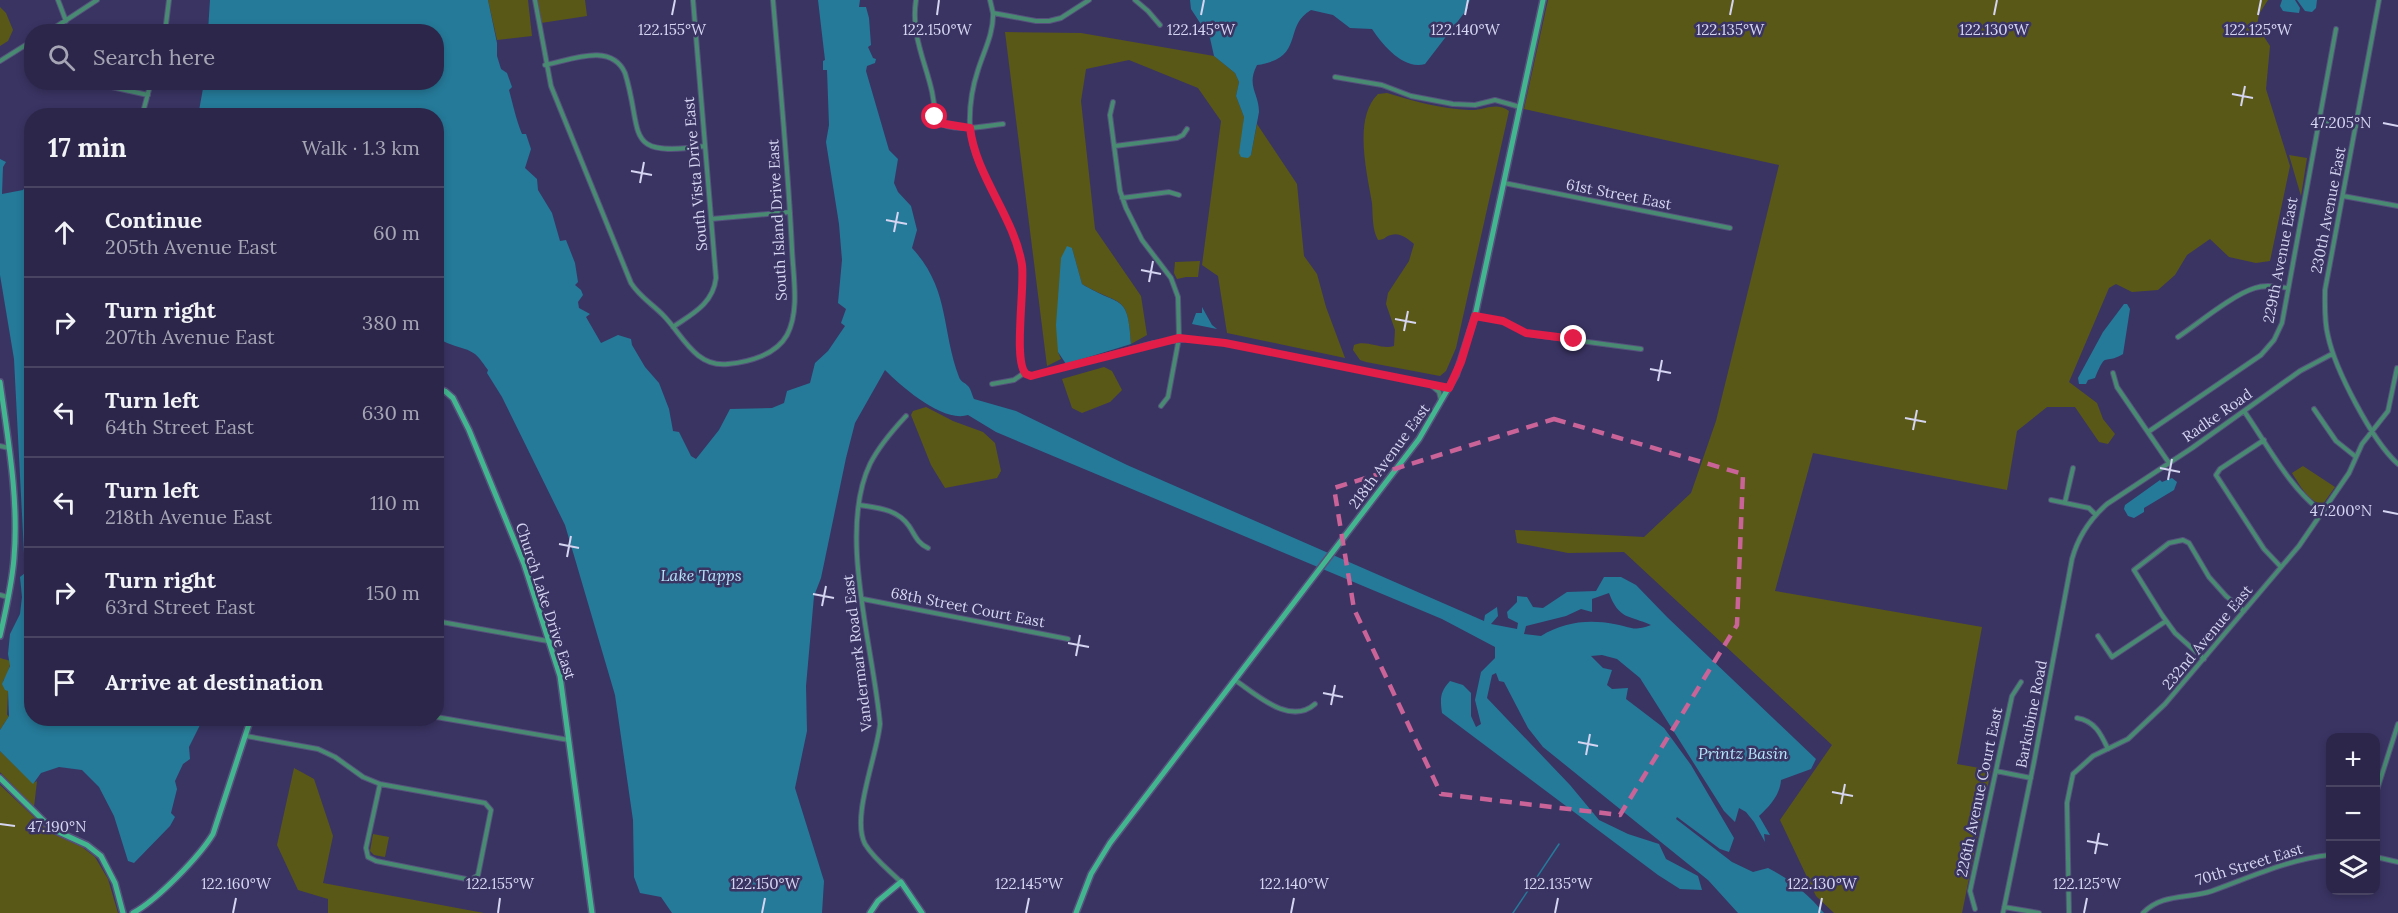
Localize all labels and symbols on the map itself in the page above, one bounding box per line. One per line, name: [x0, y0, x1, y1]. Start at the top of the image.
text: 122.155°W: [638, 20, 707, 39]
text: 122.150°W: [902, 20, 973, 39]
text: 122.145°W: [1167, 20, 1236, 39]
text: 122.140°W: [1430, 20, 1501, 39]
text: 122.135°W: [1696, 20, 1765, 39]
text: 122.130°W: [1959, 20, 2030, 39]
text: 122.125°W: [2224, 20, 2293, 39]
street label: South Vista Drive East: [679, 96, 711, 252]
route start: [921, 103, 947, 129]
text: 47.205°N: [2310, 113, 2372, 132]
street label: South Island Drive East: [763, 138, 791, 301]
street label: 230th Avenue East: [2306, 145, 2350, 275]
street label: 61st Street East: [1565, 174, 1674, 214]
street label: 229th Avenue East: [2258, 195, 2302, 325]
route end: [1560, 325, 1586, 351]
street label: Radke Road: [2178, 384, 2256, 446]
street label: 218th Avenue East: [1344, 400, 1434, 512]
text: 47.200°N: [2310, 501, 2372, 520]
street label: Church Lake Drive East: [512, 520, 580, 682]
water label: Lake Tapps: [660, 565, 742, 585]
street label: Vandermark Road East: [838, 573, 876, 734]
street label: 232nd Avenue East: [2158, 581, 2256, 693]
street label: 68th Street Court East: [889, 583, 1047, 631]
street label: Barkubine Road: [2011, 658, 2051, 770]
street label: 226th Avenue Court East: [1952, 705, 2006, 878]
water label: Printz Basin: [1698, 743, 1788, 763]
text: 47.190°N: [27, 817, 87, 836]
street label: 70th Street East: [2193, 839, 2305, 889]
text: 122.160°W: [201, 874, 272, 893]
text: 122.155°W: [466, 874, 535, 893]
text: 122.150°W: [730, 874, 801, 893]
text: 122.145°W: [995, 874, 1064, 893]
text: 122.140°W: [1259, 874, 1330, 893]
text: 122.135°W: [1524, 874, 1593, 893]
text: 122.130°W: [1787, 874, 1858, 893]
text: 122.125°W: [2053, 874, 2122, 893]

